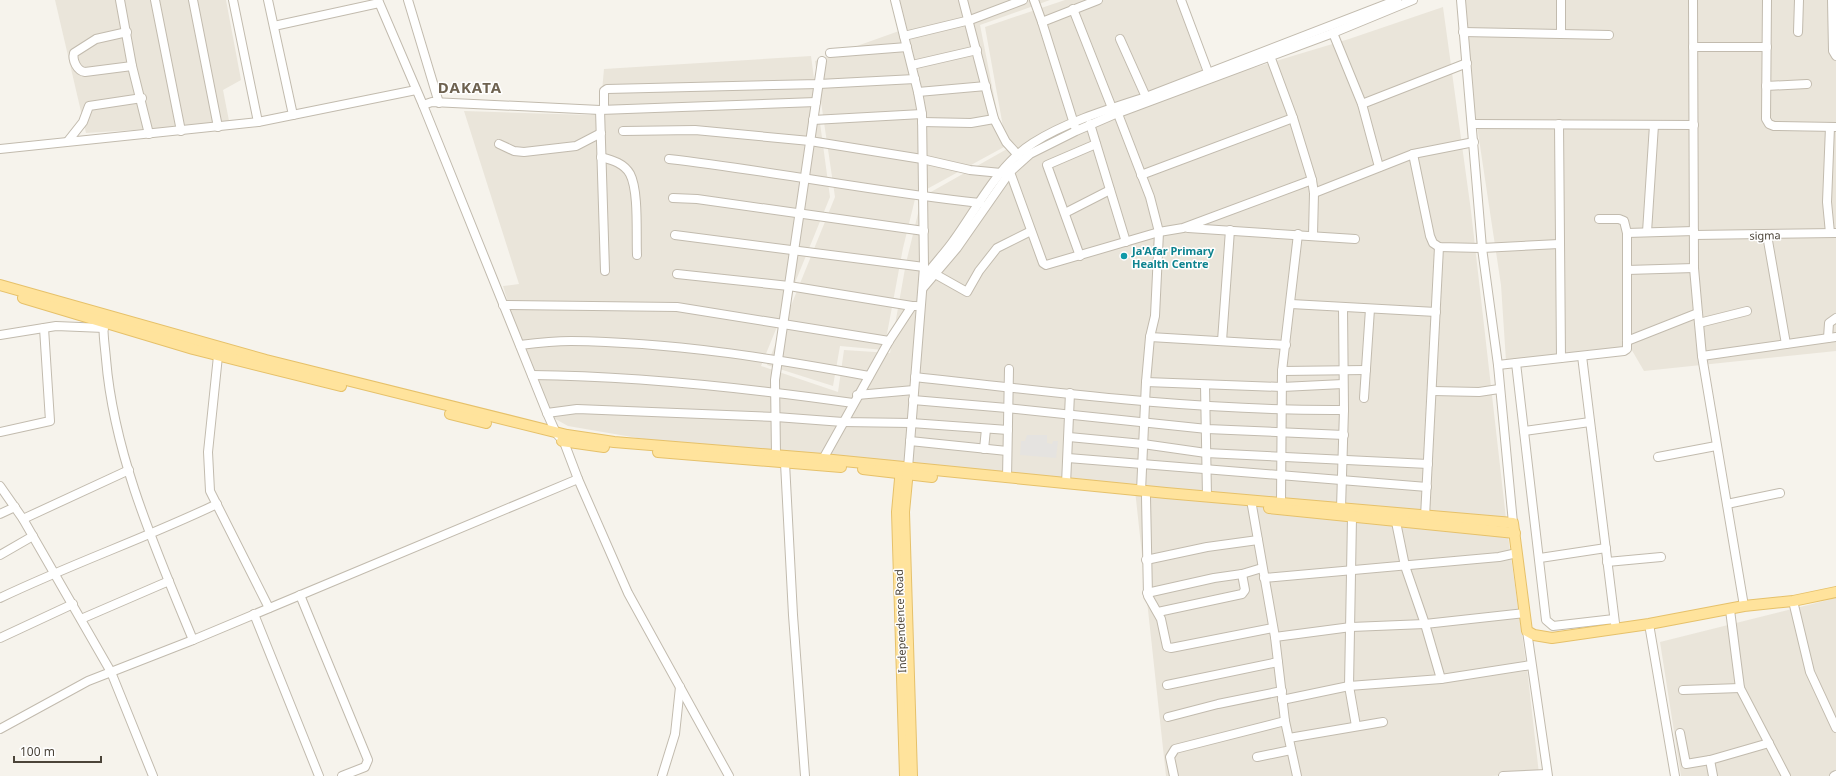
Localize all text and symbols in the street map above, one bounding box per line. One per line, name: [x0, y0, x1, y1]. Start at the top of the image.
district label: DAKATA: [438, 77, 502, 97]
street label: sigma: [1749, 227, 1781, 243]
place label: Ja'Afar Primary Health Centre: [1131, 243, 1215, 271]
marker: Ja'Afar Primary Health Centre: [1119, 251, 1129, 261]
street label: Independence Road: [891, 569, 909, 673]
scale bar: [14, 738, 101, 764]
text: 100 m: [20, 743, 55, 760]

